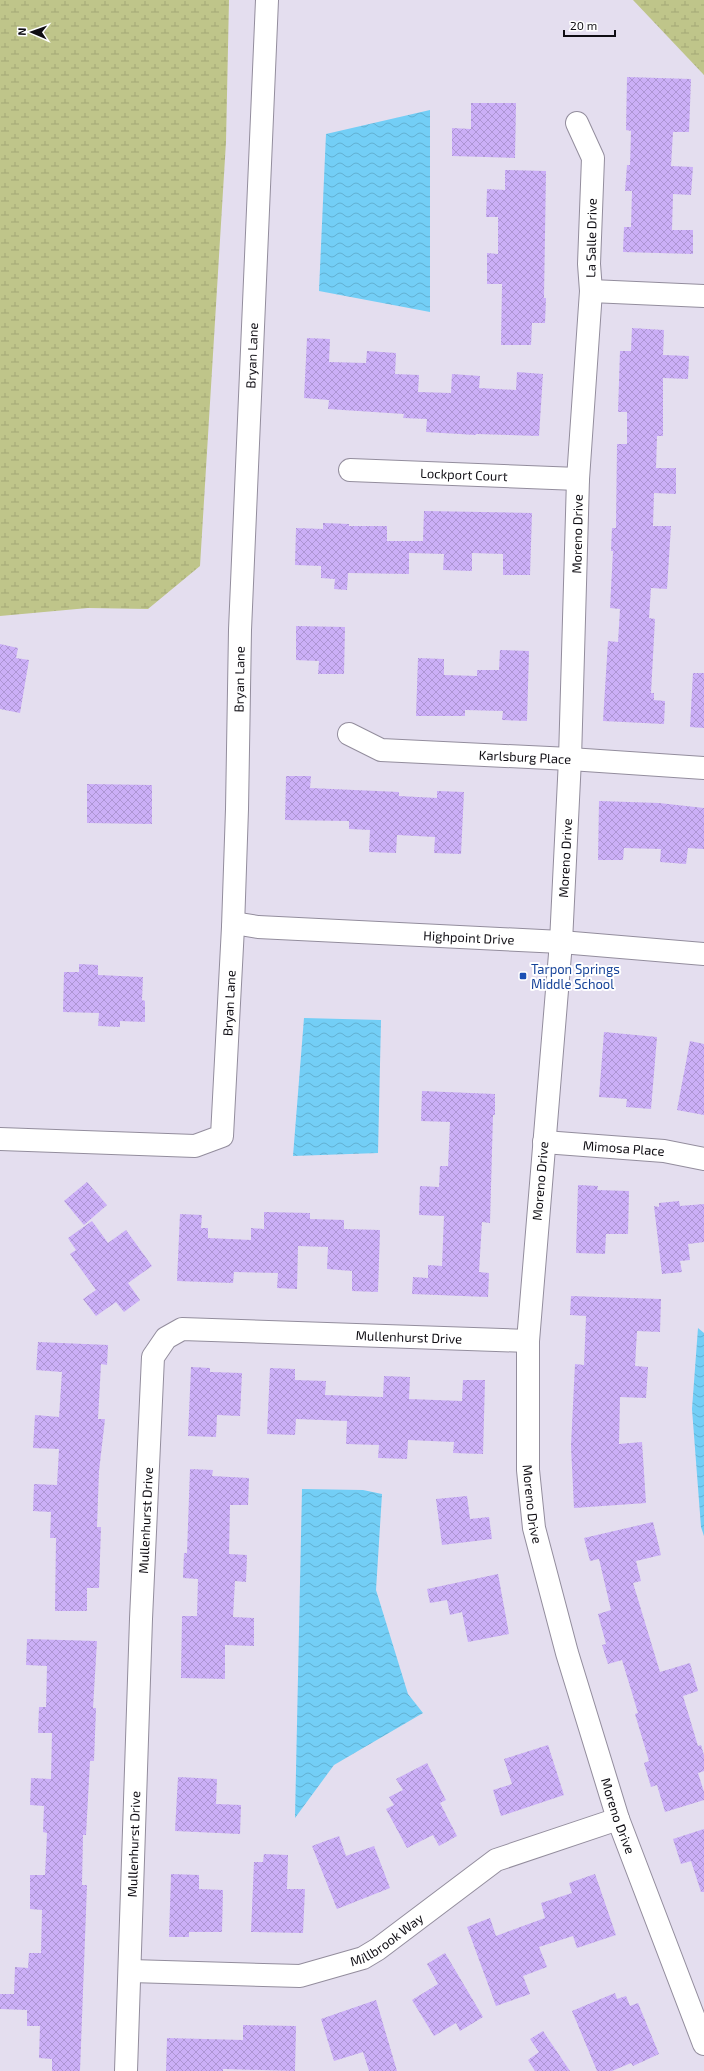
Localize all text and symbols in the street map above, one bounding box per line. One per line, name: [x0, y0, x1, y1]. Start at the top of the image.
north arrow: [12, 12, 52, 52]
scale bar: [564, 12, 615, 38]
text: 20 m: [570, 18, 597, 32]
text: N: [15, 27, 28, 36]
street label: La Salle Drive: [582, 198, 600, 278]
street label: Bryan Lane: [242, 322, 261, 389]
street label: Lockport Court: [420, 465, 508, 484]
street label: Moreno Drive: [568, 494, 586, 574]
street label: Bryan Lane: [231, 646, 248, 712]
street label: Karlsburg Place: [478, 747, 572, 767]
street label: Moreno Drive: [555, 818, 575, 898]
street label: Highpoint Drive: [423, 927, 515, 948]
place label: Tarpon Springs Middle School: [531, 961, 620, 992]
street label: Bryan Lane: [219, 970, 239, 1037]
marker: Tarpon Springs Middle School: [518, 971, 528, 981]
street label: Mimosa Place: [582, 1137, 665, 1159]
street label: Moreno Drive: [529, 1141, 551, 1221]
street label: Mullenhurst Drive: [355, 1327, 463, 1347]
street label: Moreno Drive: [519, 1464, 546, 1545]
street label: Mullenhurst Drive: [135, 1467, 156, 1574]
street label: Moreno Drive: [598, 1776, 639, 1856]
street label: Mullenhurst Drive: [124, 1791, 143, 1898]
street label: Millbrook Way: [348, 1910, 426, 1969]

